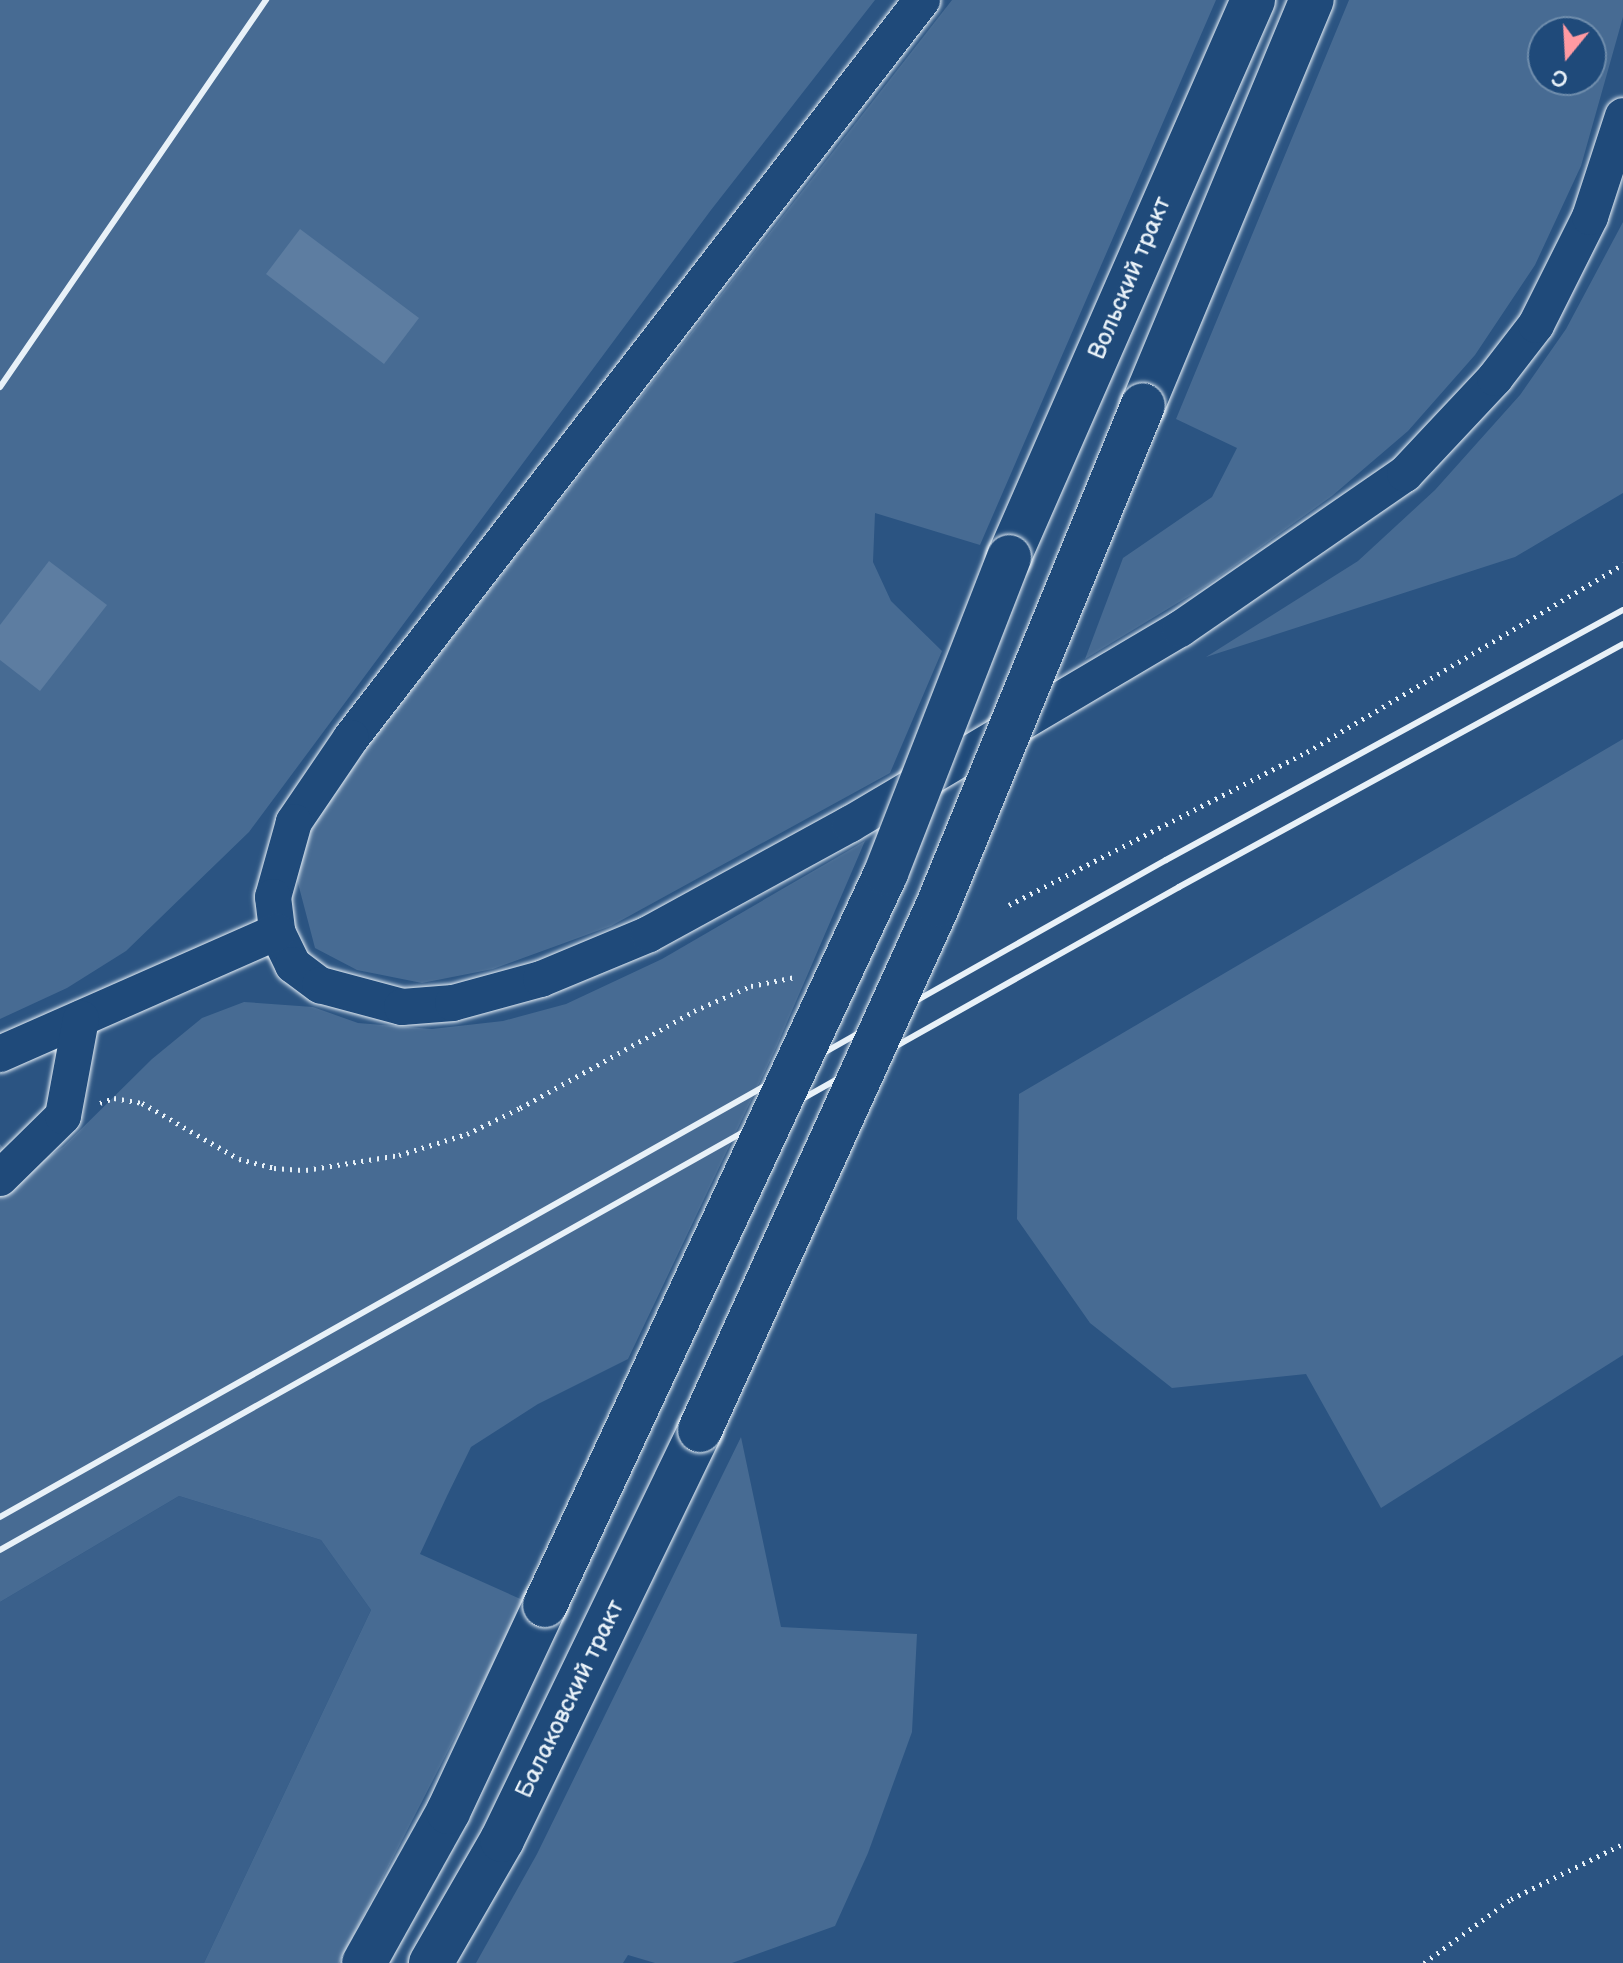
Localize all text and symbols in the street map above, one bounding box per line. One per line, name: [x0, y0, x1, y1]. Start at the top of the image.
north arrow: [1527, 16, 1607, 96]
text: С: [1549, 62, 1572, 93]
street label: Вольский тракт: [1083, 192, 1177, 364]
street label: Балаковский тракт: [509, 1595, 631, 1803]

